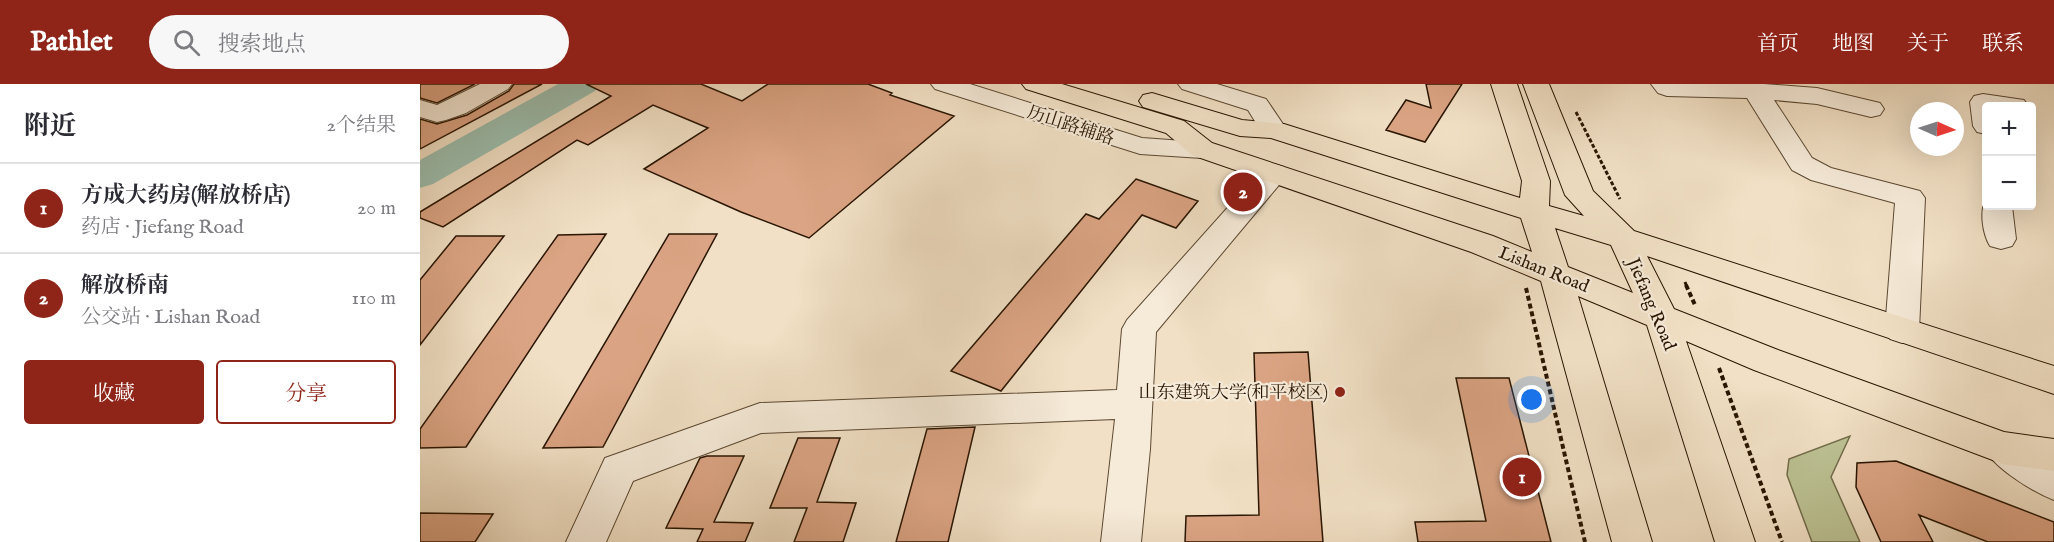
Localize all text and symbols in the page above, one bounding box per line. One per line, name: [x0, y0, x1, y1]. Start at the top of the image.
search box: [149, 15, 569, 69]
text: Pathlet: [30, 25, 113, 60]
icon: search: [170, 26, 203, 59]
text: 搜索地点: [218, 31, 306, 59]
text: 首页: [1757, 31, 1799, 58]
text: 地图: [1832, 31, 1874, 58]
text: 关于: [1907, 31, 1949, 58]
text: 联系: [1982, 31, 2024, 58]
street label: 历山路辅路: [1024, 102, 1117, 151]
north arrow: [1910, 102, 1964, 156]
map controls: [1982, 102, 2036, 210]
button: +: [1982, 102, 2036, 156]
text: 附近: [24, 110, 76, 143]
text: 2个结果: [327, 113, 396, 138]
button: −: [1982, 156, 2036, 210]
pin: 2: [1224, 170, 1262, 214]
text: 方成大药房(解放桥店): [81, 182, 290, 210]
text: 1: [40, 196, 47, 221]
text: 20 m: [357, 196, 396, 221]
text: 药店 · Jiefang Road: [81, 215, 244, 240]
street label: Lishan Road: [1495, 242, 1592, 299]
street label: Jiefang Road: [1620, 253, 1681, 355]
text: 解放桥南: [81, 272, 169, 300]
text: 2: [39, 286, 48, 311]
text: 110 m: [352, 286, 396, 311]
text: 公交站 · Lishan Road: [81, 305, 260, 330]
button: 收藏: [24, 360, 204, 424]
button: 分享: [216, 360, 396, 424]
place label: 山东建筑大学(和平校区): [1139, 382, 1328, 405]
marker: 山东建筑大学(和平校区): [1333, 385, 1347, 399]
your location: [1517, 385, 1546, 414]
pin: 1: [1502, 454, 1542, 500]

